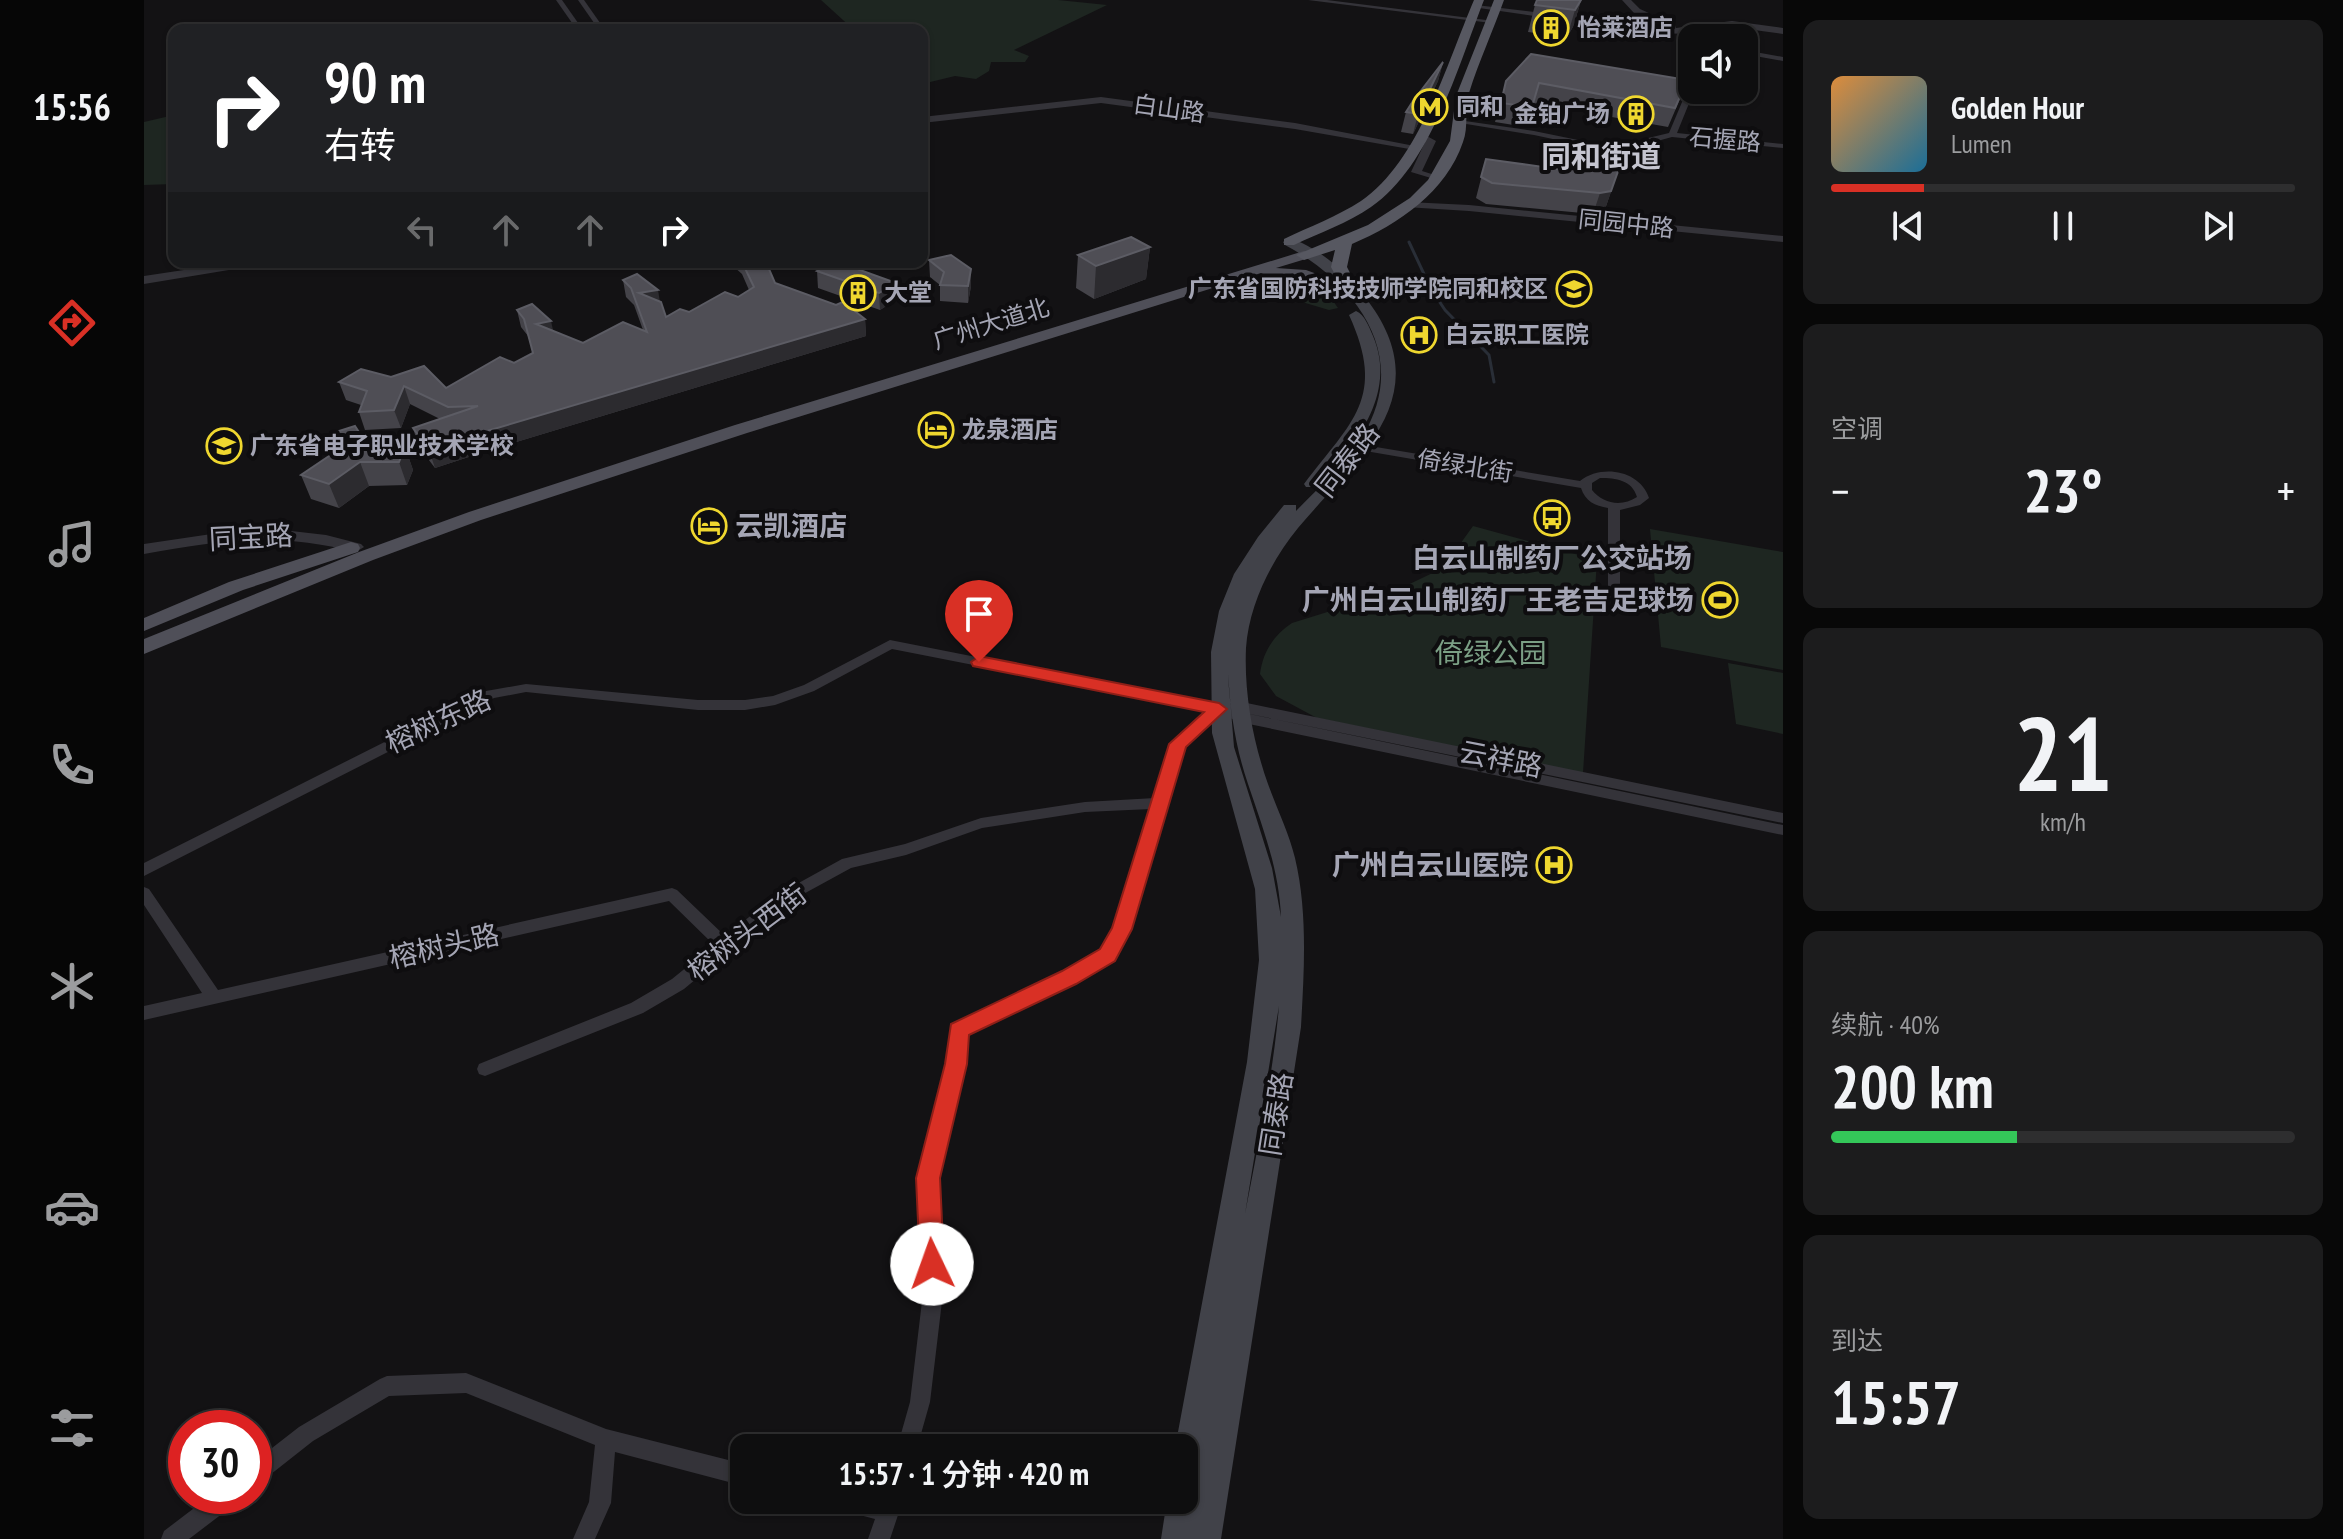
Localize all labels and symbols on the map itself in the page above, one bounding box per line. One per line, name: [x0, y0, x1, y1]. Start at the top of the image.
building icon: 怡莱酒店: [1532, 9, 1570, 47]
place label: 怡莱酒店: [1577, 12, 1673, 43]
street label: 白山路: [1131, 88, 1207, 129]
metro station icon: 同和: [1411, 88, 1449, 126]
place label: 同和: [1456, 91, 1504, 122]
building icon: 金铂广场: [1617, 95, 1655, 133]
place label: 金铂广场: [1514, 98, 1610, 129]
street label: 石握路: [1688, 121, 1762, 158]
district label: 同和街道: [1541, 136, 1661, 175]
street label: 同园中路: [1577, 203, 1675, 244]
school or university icon: 广东省国防科技技师学院同和校区: [1555, 270, 1593, 308]
place label: 广东省国防科技技师学院同和校区: [1188, 273, 1548, 304]
building icon: 大堂: [839, 274, 877, 312]
place label: 大堂: [884, 277, 932, 308]
street label: 广州大道北: [929, 291, 1053, 356]
hospital icon: 白云职工医院: [1400, 316, 1438, 354]
place label: 白云职工医院: [1445, 319, 1589, 350]
hotel icon: 龙泉酒店: [917, 411, 955, 449]
place label: 龙泉酒店: [962, 414, 1058, 445]
street label: 同泰路: [1306, 415, 1387, 504]
school or university icon: 广东省电子职业技术学校: [205, 427, 243, 465]
place label: 广东省电子职业技术学校: [250, 430, 514, 461]
street label: 倚绿北街: [1415, 443, 1515, 488]
bus stop icon: 白云山制药厂公交站场: [1533, 499, 1571, 537]
hotel icon: 云凯酒店: [690, 507, 728, 545]
place label: 云凯酒店: [735, 507, 847, 544]
street label: 同宝路: [208, 516, 294, 557]
place label: 白云山制药厂公交站场: [1412, 539, 1692, 576]
pin: [945, 580, 1013, 662]
place label: 广州白云山制药厂王老吉足球场: [1302, 581, 1694, 618]
sports icon: 广州白云山制药厂王老吉足球场: [1701, 581, 1739, 619]
park label: 倚绿公园: [1435, 634, 1547, 671]
street label: 榕树东路: [379, 680, 496, 761]
street label: 云祥路: [1456, 732, 1546, 785]
place label: 广州白云山医院: [1332, 846, 1528, 883]
hospital icon: 广州白云山医院: [1535, 846, 1573, 884]
street label: 榕树头西街: [680, 875, 814, 989]
street label: 榕树头路: [385, 915, 503, 976]
street label: 同泰路: [1251, 1070, 1300, 1158]
position arrow: [890, 1222, 974, 1306]
speed limit sign: 30: [168, 1410, 272, 1514]

